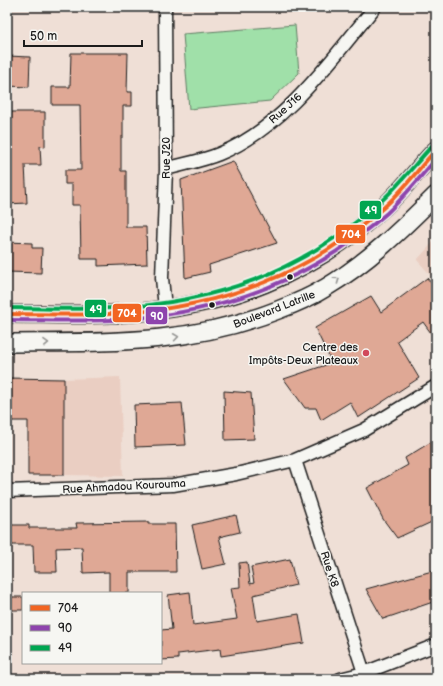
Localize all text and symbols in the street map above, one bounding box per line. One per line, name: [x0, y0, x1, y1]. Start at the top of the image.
scale bar: [24, 22, 142, 48]
text: 50 m: [30, 29, 57, 44]
street label: Rue J16: [266, 90, 305, 127]
street label: Rue J20: [160, 137, 173, 179]
line badge: 49: [359, 200, 382, 220]
text: 49: [365, 204, 377, 217]
line badge: 704: [335, 224, 366, 244]
text: 704: [341, 228, 361, 241]
unlabelled marker: [285, 272, 295, 282]
one-way arrow: [332, 278, 339, 285]
street label: Boulevard Latrille: [231, 288, 317, 331]
line badge: 49: [84, 299, 107, 318]
unlabelled marker: [207, 300, 217, 310]
text: 49: [90, 303, 102, 316]
line badge: 704: [112, 303, 142, 323]
line badge: 90: [145, 306, 168, 325]
text: 704: [117, 307, 137, 320]
text: 90: [150, 310, 164, 323]
one-way arrow: [173, 333, 179, 342]
one-way arrow: [43, 339, 49, 347]
place label: Centre des Impôts-Deux Plateaux: [249, 341, 359, 367]
marker: Centre des Impôts-Deux Plateaux: [361, 348, 371, 358]
street label: Rue Ahmadou Kourouma: [62, 477, 186, 496]
street label: Rue K8: [318, 550, 341, 589]
legend: [22, 592, 162, 664]
text: 704: [58, 601, 79, 616]
text: 90: [58, 621, 72, 636]
text: 49: [58, 641, 72, 656]

